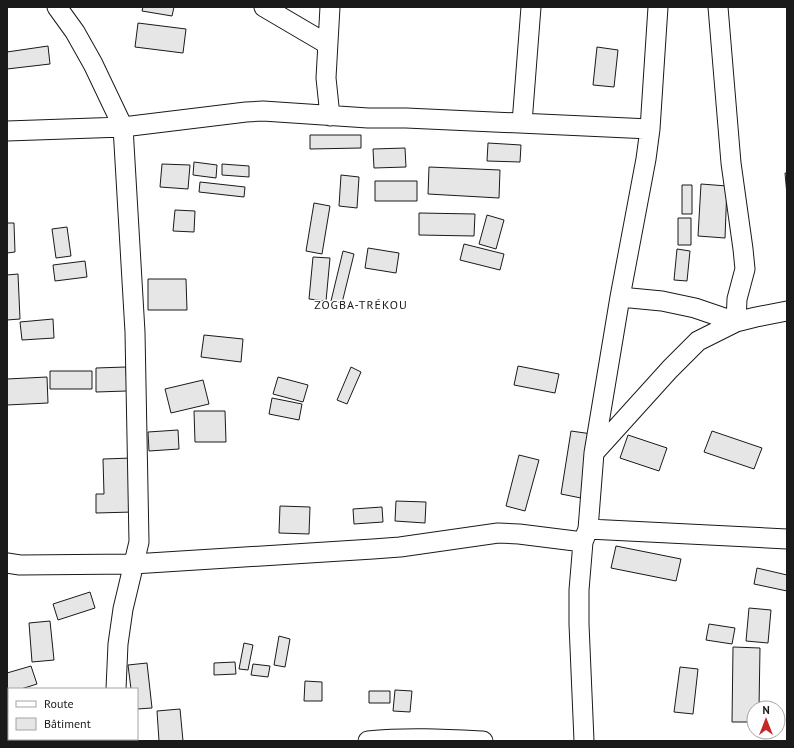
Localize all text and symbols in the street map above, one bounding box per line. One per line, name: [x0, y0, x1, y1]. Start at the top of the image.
district label: ZOGBA-TRÉKOU: [314, 297, 408, 312]
legend: [8, 688, 138, 740]
text: Route: [44, 696, 74, 711]
north arrow: [746, 700, 786, 740]
text: N: [762, 703, 770, 717]
text: Bâtiment: [44, 716, 91, 731]

